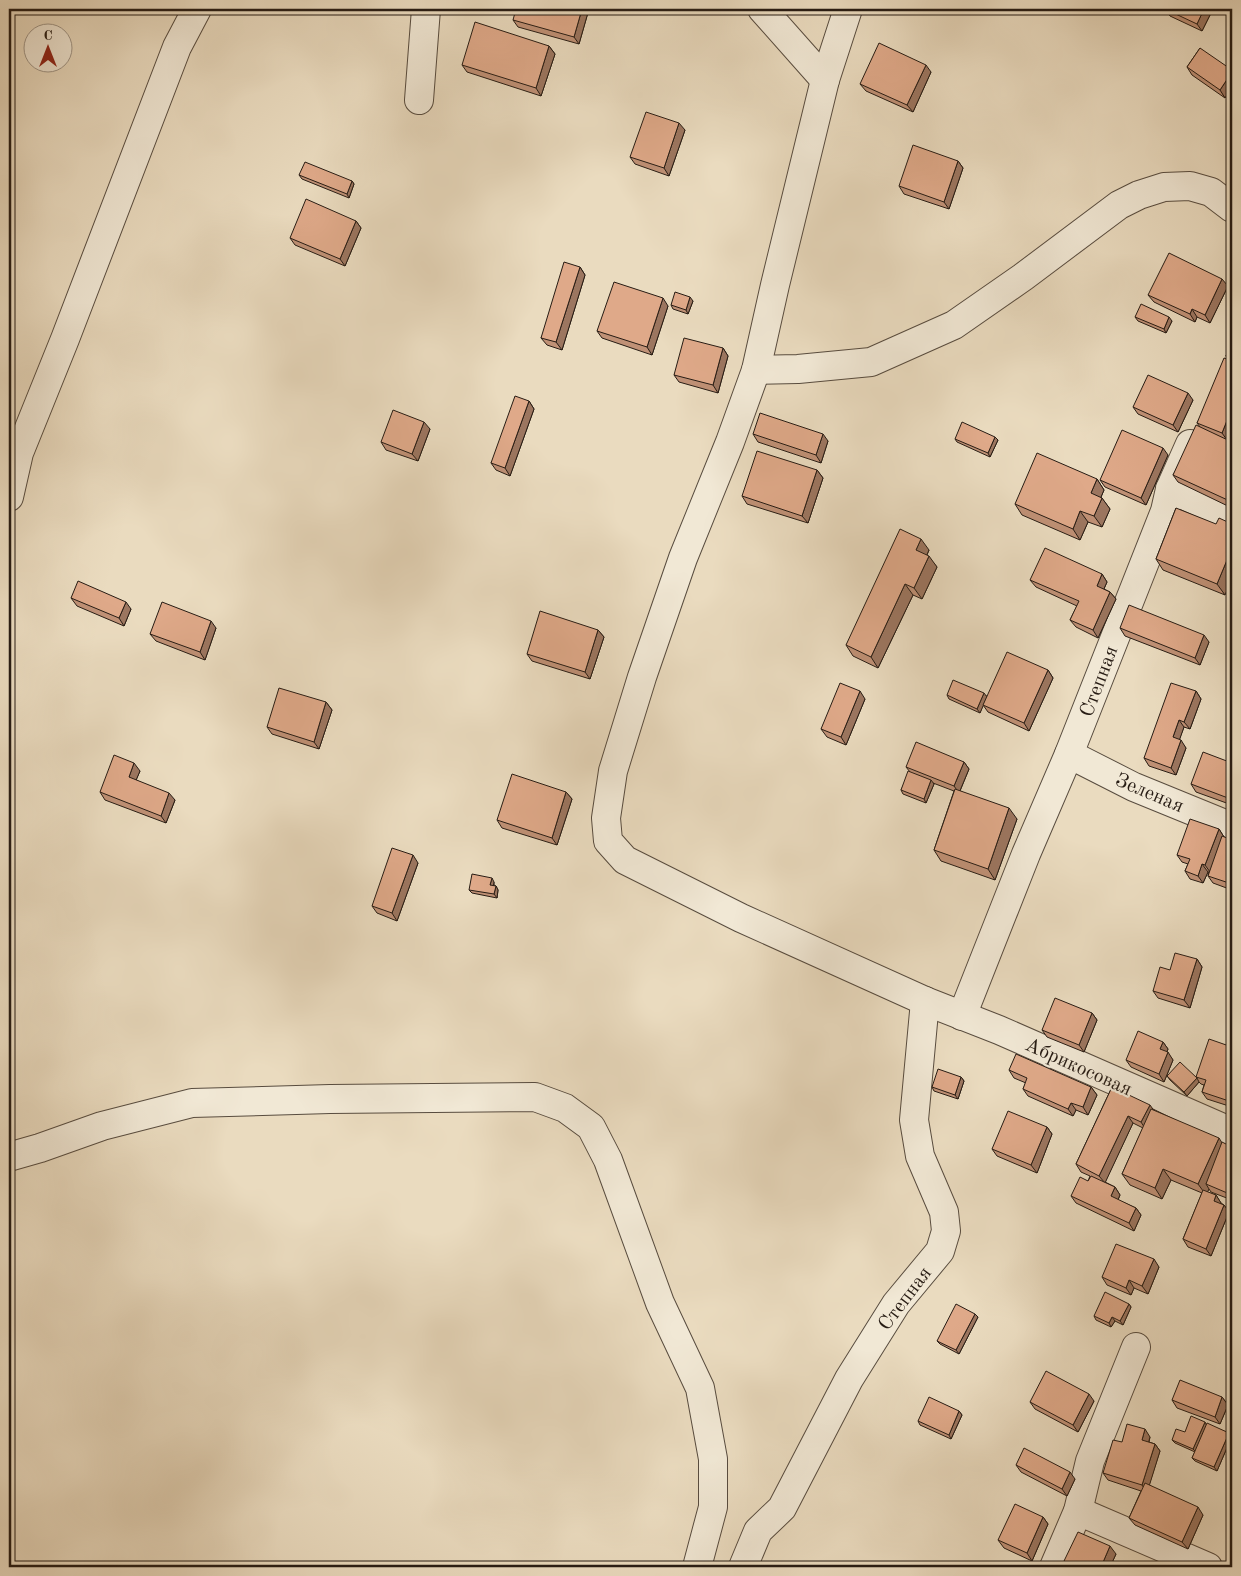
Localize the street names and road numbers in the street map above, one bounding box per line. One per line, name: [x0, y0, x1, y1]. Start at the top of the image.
street label: Степная: [1077, 643, 1123, 720]
street label: Зеленая: [1112, 771, 1186, 817]
street label: Абрикосовая: [1022, 1035, 1135, 1100]
street label: Степная: [875, 1264, 936, 1335]

